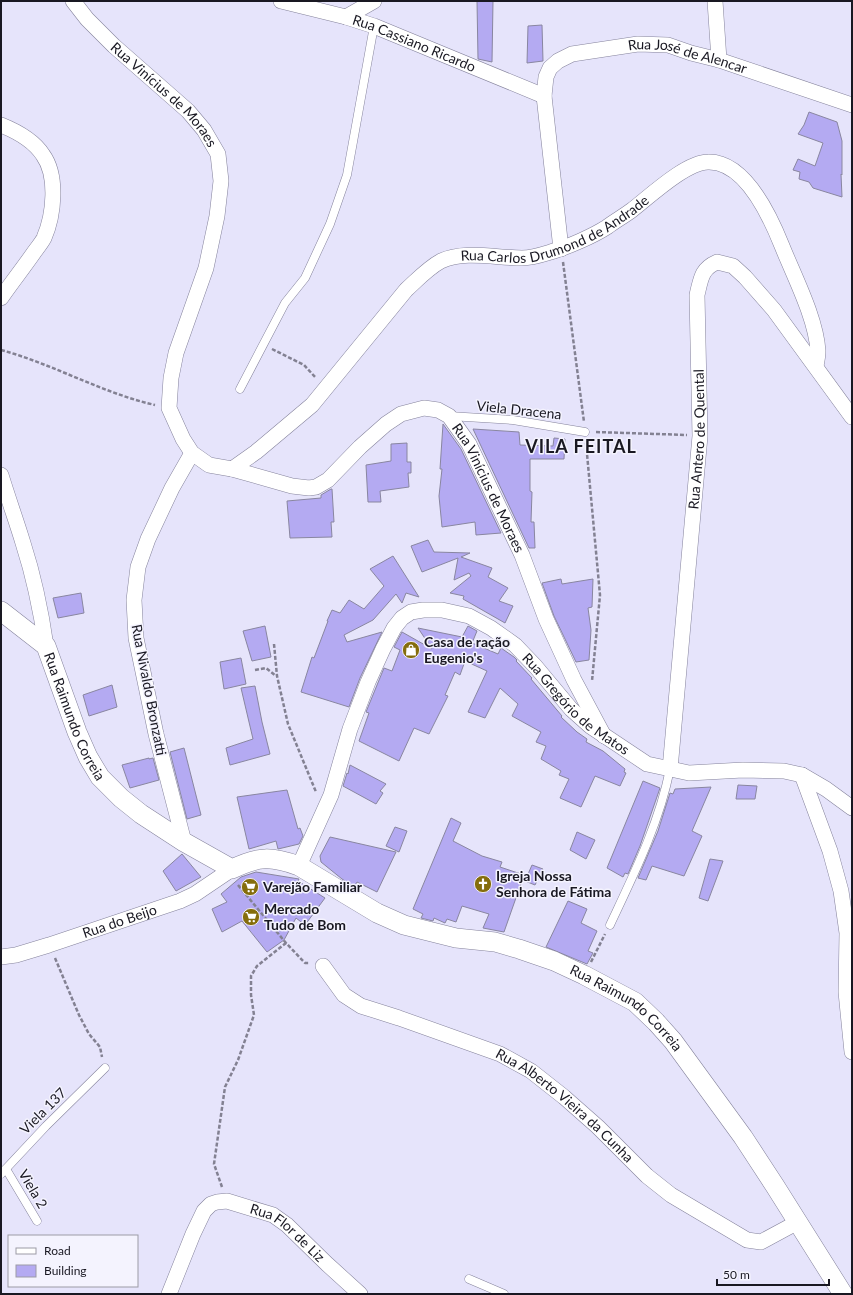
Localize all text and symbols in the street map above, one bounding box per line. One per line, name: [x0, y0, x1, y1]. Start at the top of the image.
street label: Rua Cassiano Ricardo: [351, 11, 479, 75]
street label: Rua José de Alencar: [627, 35, 749, 77]
street label: Rua Vinícius de Moraes: [108, 38, 221, 150]
street label: Rua Carlos Drumond de Andrade: [460, 191, 652, 266]
street label: Rua Antero de Quental: [684, 369, 708, 510]
street label: Viela Dracena: [476, 397, 562, 422]
street label: Rua Vinícius de Moraes: [449, 420, 529, 555]
district label: VILA FEITAL: [524, 435, 637, 457]
street label: Rua Nivaldo Bronzatti: [128, 623, 171, 757]
place label: Casa de ração Eugenio's: [424, 633, 510, 666]
shop icon: Casa de ração Eugenio's: [401, 640, 421, 660]
street label: Rua Gregório de Matos: [519, 649, 633, 758]
street label: Rua Raimundo Correia: [41, 650, 109, 783]
place label: Igreja Nossa Senhora de Fátima: [496, 867, 611, 900]
church icon: Igreja Nossa Senhora de Fátima: [473, 874, 493, 894]
supermarket icon: Varejão Familiar: [240, 877, 260, 897]
place label: Varejão Familiar: [262, 878, 363, 895]
street label: Rua do Beijo: [80, 900, 159, 941]
place label: Mercado Tudo de Bom: [264, 900, 346, 933]
supermarket icon: Mercado Tudo de Bom: [241, 907, 261, 927]
street label: Rua Raimundo Correia: [567, 961, 686, 1054]
street label: Rua Alberto Vieira da Cunha: [493, 1044, 637, 1166]
street label: Viela 137: [16, 1084, 69, 1137]
street label: Viela 2: [16, 1166, 51, 1211]
street label: Rua Flor de Liz: [248, 1200, 329, 1265]
legend: [8, 1235, 138, 1287]
text: Road: [44, 1243, 71, 1258]
scale bar: [717, 1261, 829, 1287]
text: Building: [44, 1263, 87, 1278]
text: 50 m: [723, 1267, 750, 1282]

